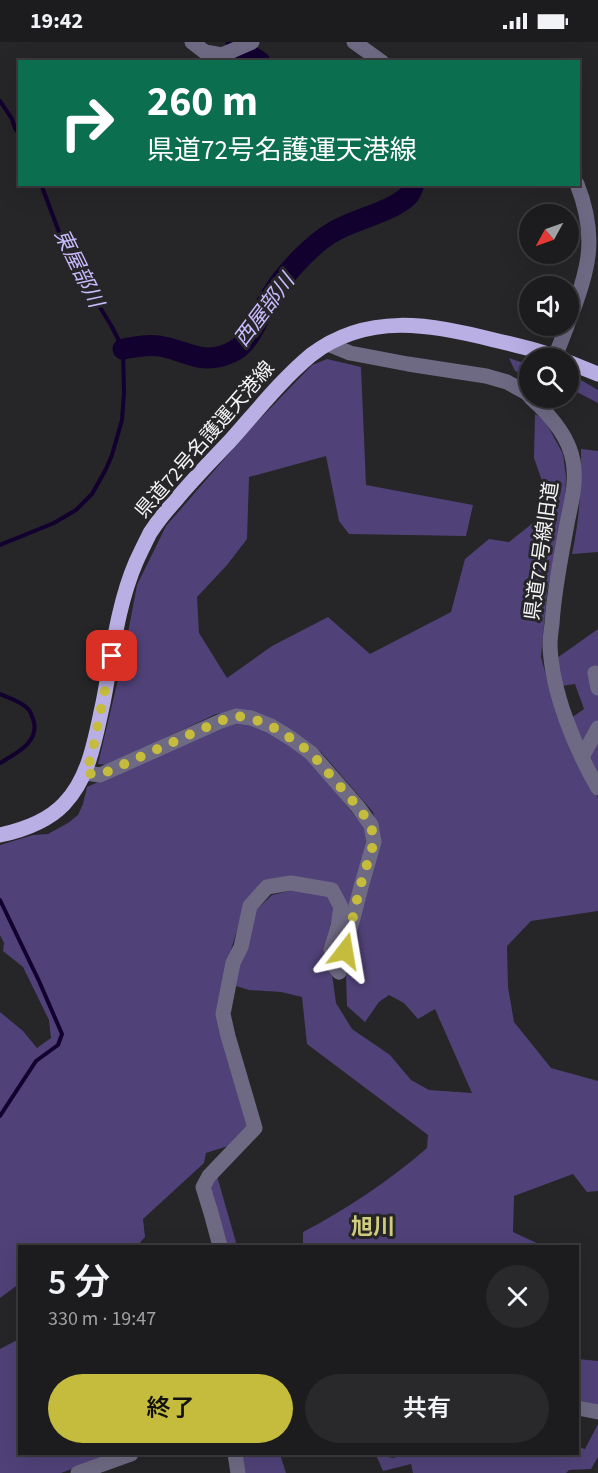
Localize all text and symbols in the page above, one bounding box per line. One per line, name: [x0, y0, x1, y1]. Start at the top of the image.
text: 19:42: [30, 5, 83, 37]
text: 260 m: [147, 72, 258, 132]
icon: right: [48, 84, 126, 162]
text: 県道72号名護運天港線: [147, 131, 417, 170]
north arrow: [519, 204, 579, 264]
map controls: [519, 204, 579, 408]
water label: 東屋部川: [47, 224, 112, 314]
water label: 西屋部川: [227, 266, 302, 353]
button: sound: [519, 276, 579, 336]
button: search: [519, 348, 579, 408]
street label: 県道72号名護運天港線: [129, 355, 281, 525]
street label: 県道72号線旧道: [518, 480, 566, 622]
pin: [86, 630, 137, 681]
icon: arrive: [95, 639, 128, 672]
position arrow: [313, 919, 377, 983]
district label: 旭川: [351, 1211, 395, 1243]
text: 5 分: [48, 1257, 110, 1308]
button: close: [486, 1265, 549, 1328]
text: 330 m · 19:47: [48, 1305, 156, 1333]
button: 終了: [48, 1374, 293, 1443]
button: 共有: [305, 1374, 549, 1443]

